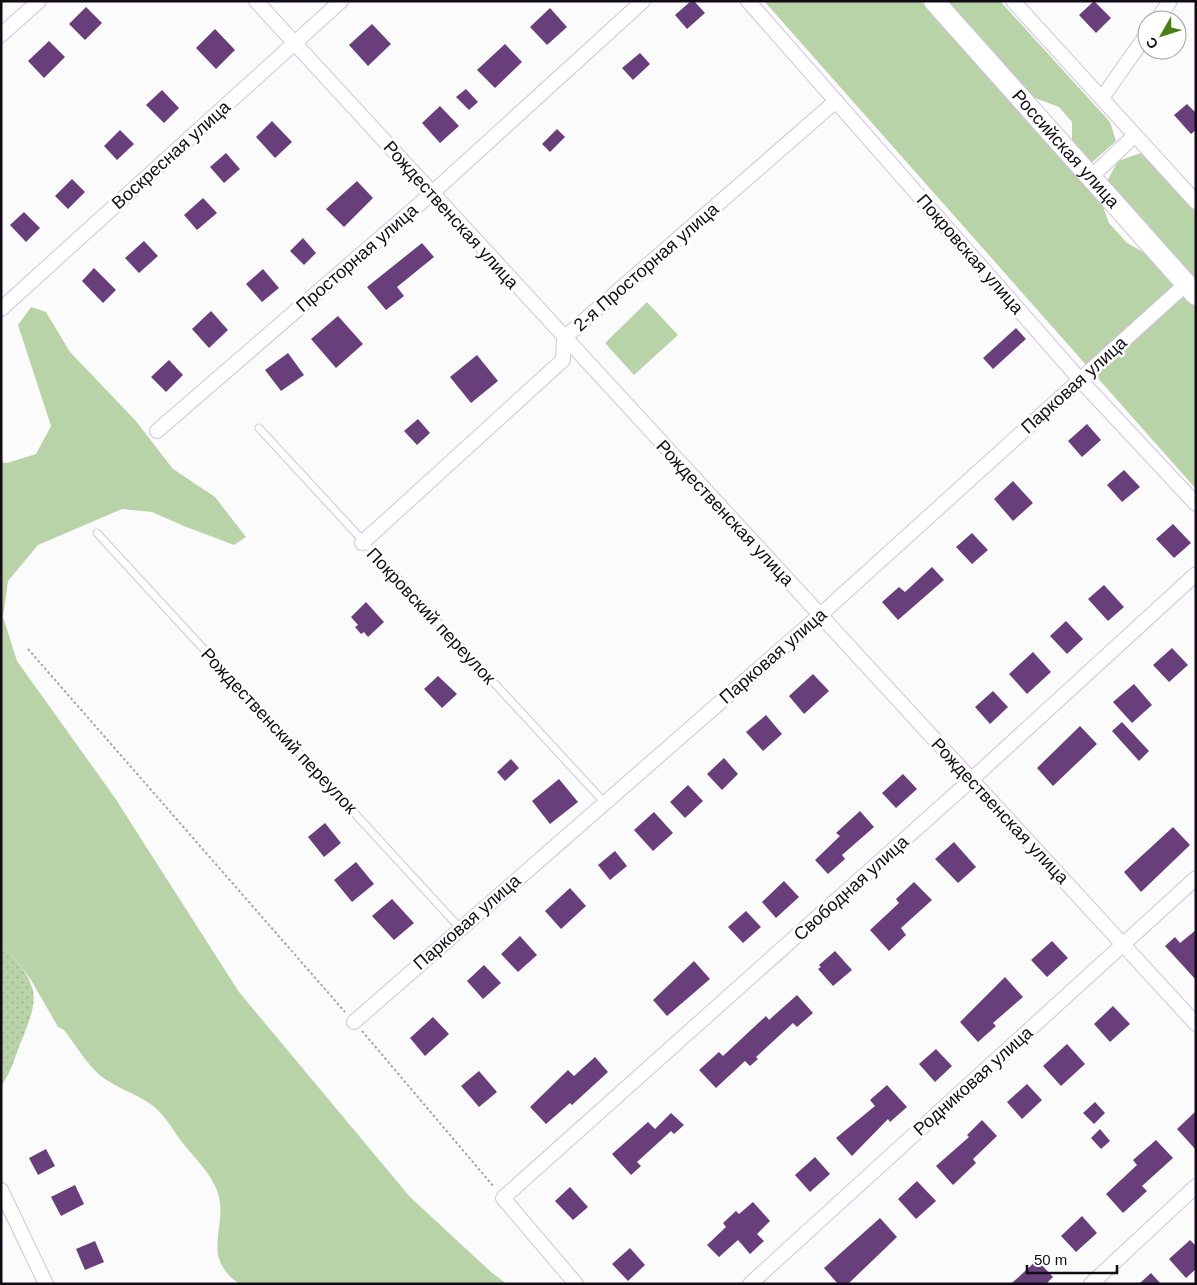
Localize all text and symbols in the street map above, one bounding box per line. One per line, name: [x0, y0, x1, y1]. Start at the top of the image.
north arrow: [1137, 10, 1187, 60]
text: С: [1142, 34, 1161, 52]
street label: Российская улица: [1008, 86, 1124, 213]
street label: Воскресная улица: [108, 96, 235, 213]
street label: Рождественская улица: [379, 137, 523, 294]
street label: Покровская улица: [913, 190, 1028, 319]
street label: 2-я Просторная улица: [570, 198, 723, 335]
street label: Просторная улица: [292, 199, 422, 316]
street label: Парковая улица: [1017, 332, 1131, 437]
street label: Рождественская улица: [652, 436, 798, 591]
street label: Покровский переулок: [363, 544, 499, 688]
street label: Парковая улица: [716, 604, 831, 708]
street label: Рождественский переулок: [197, 644, 361, 818]
street label: Рождественская улица: [927, 734, 1073, 889]
street label: Свободная улица: [790, 831, 913, 945]
street label: Парковая улица: [410, 870, 525, 974]
street label: Родниковая улица: [909, 1022, 1037, 1140]
scale bar: [1027, 1242, 1117, 1274]
text: 50 m: [1034, 1251, 1067, 1268]

